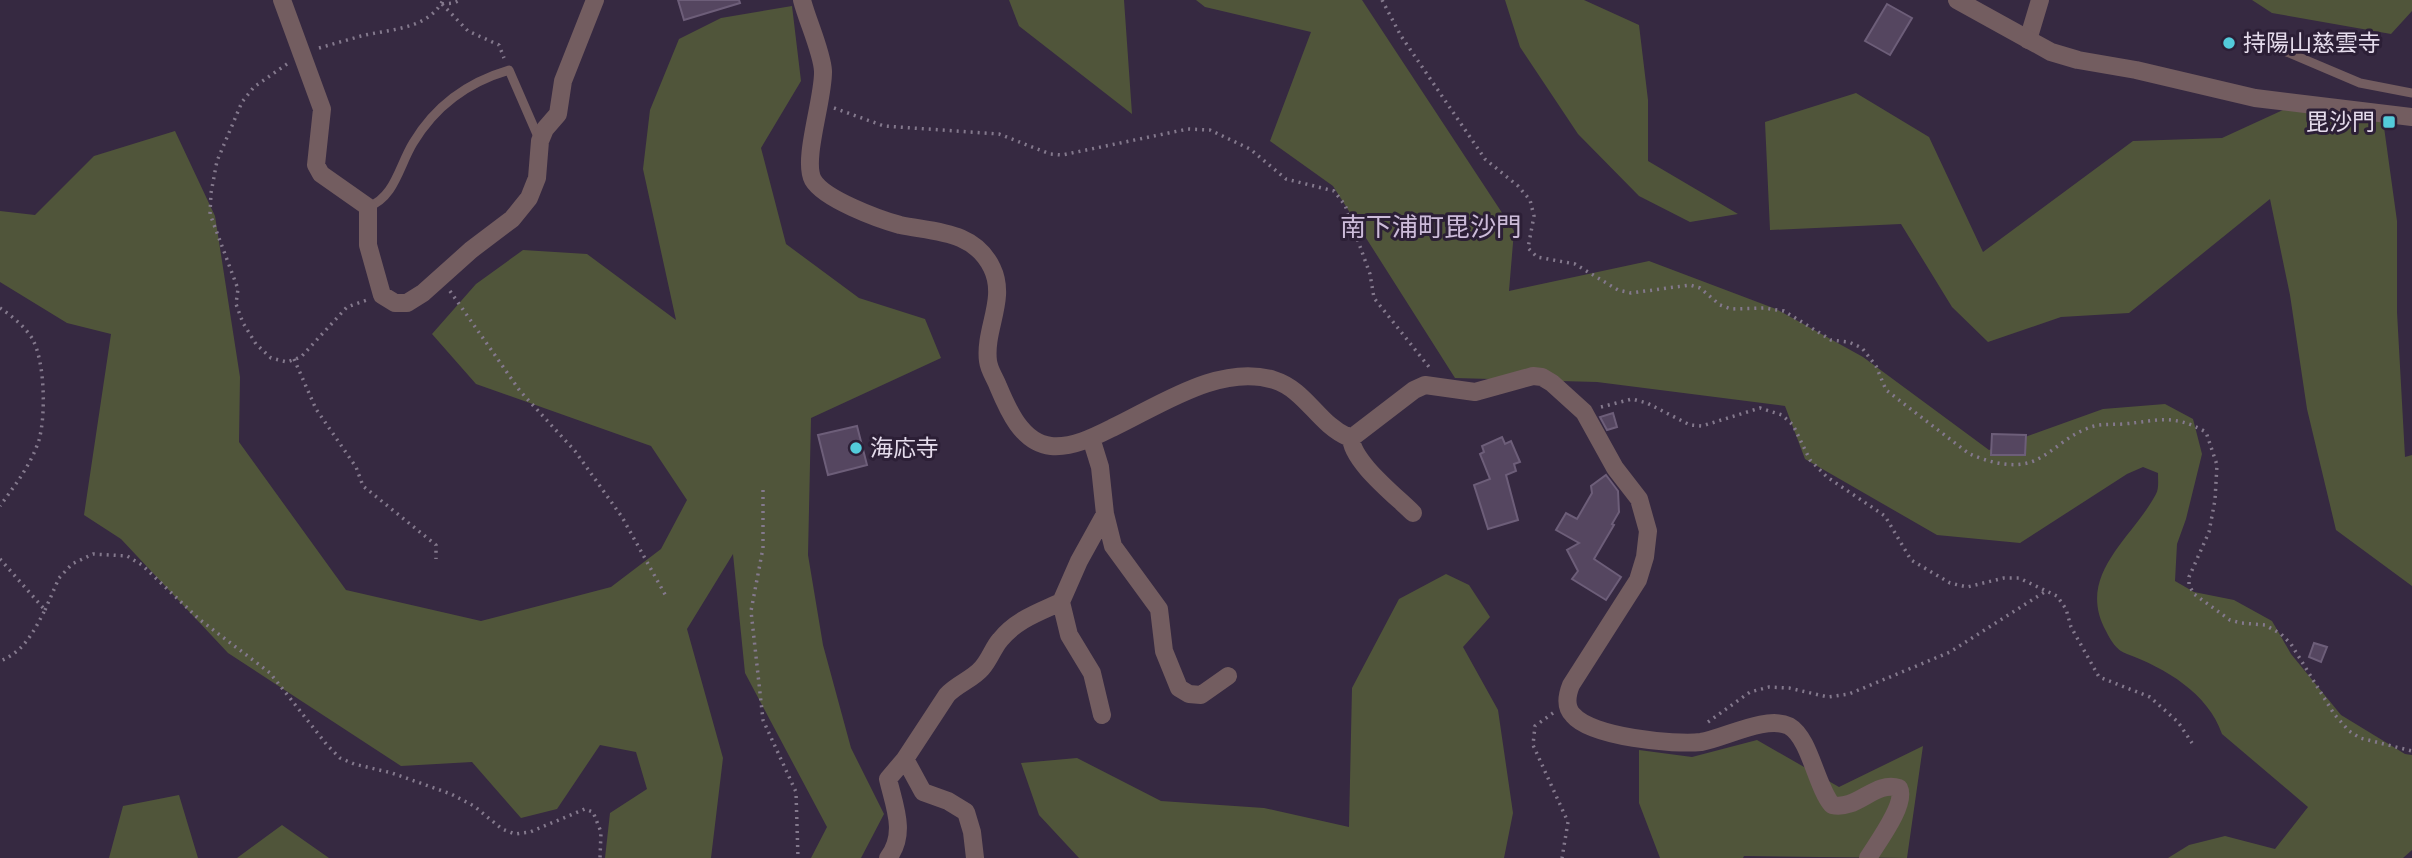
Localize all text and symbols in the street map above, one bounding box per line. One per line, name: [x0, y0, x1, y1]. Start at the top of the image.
place label: 持陽山慈雲寺: [2243, 29, 2381, 57]
marker: 持陽山慈雲寺: [2221, 35, 2237, 51]
place label: 毘沙門: [2306, 108, 2375, 136]
marker: 毘沙門: [2381, 114, 2397, 130]
district label: 南下浦町毘沙門: [1340, 211, 1522, 243]
place label: 海応寺: [870, 434, 939, 462]
marker: 海応寺: [848, 440, 864, 456]

